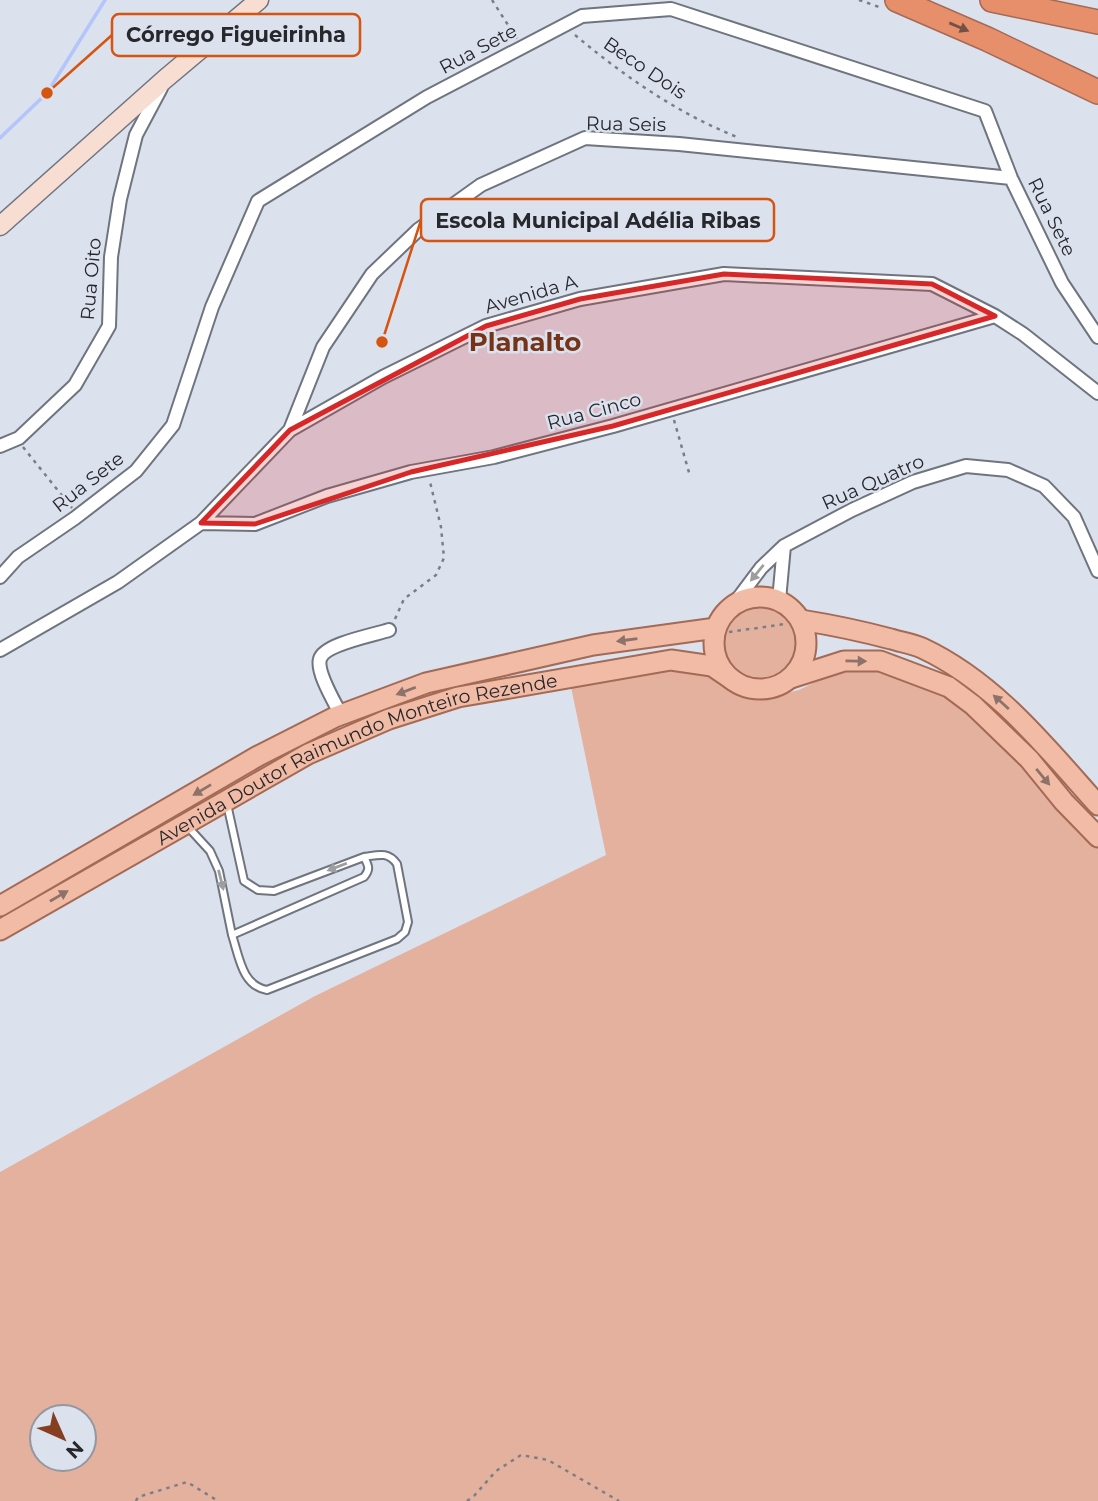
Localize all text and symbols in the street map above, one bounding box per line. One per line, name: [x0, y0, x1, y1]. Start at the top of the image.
callout: Córrego Figueirinha: [112, 14, 360, 56]
street label: Rua Sete: [435, 19, 521, 79]
text: Córrego Figueirinha: [126, 22, 346, 47]
one-way arrow: [949, 22, 970, 33]
street label: Beco Dois: [599, 32, 691, 104]
street label: Rua Seis: [586, 112, 666, 136]
street label: Rua Sete: [1023, 174, 1081, 260]
callout: Escola Municipal Adélia Ribas: [421, 199, 774, 241]
text: Escola Municipal Adélia Ribas: [435, 208, 761, 233]
street label: Rua Oito: [76, 237, 106, 321]
street label: Avenida A: [482, 270, 580, 318]
district label: Planalto: [469, 326, 581, 358]
street label: Rua Cinco: [544, 387, 644, 435]
street label: Rua Sete: [48, 447, 128, 517]
street label: Rua Quatro: [818, 449, 928, 515]
one-way arrow: [750, 564, 765, 582]
one-way arrow: [616, 635, 638, 646]
one-way arrow: [846, 655, 868, 667]
street label: Avenida Doutor Raimundo Monteiro Rezende: [152, 668, 559, 850]
one-way arrow: [395, 685, 416, 696]
one-way arrow: [992, 694, 1010, 710]
one-way arrow: [1035, 768, 1050, 785]
one-way arrow: [193, 784, 212, 797]
one-way arrow: [326, 862, 347, 873]
one-way arrow: [215, 869, 226, 891]
one-way arrow: [49, 890, 69, 902]
north arrow: [28, 1403, 98, 1473]
text: N: [61, 1436, 88, 1463]

